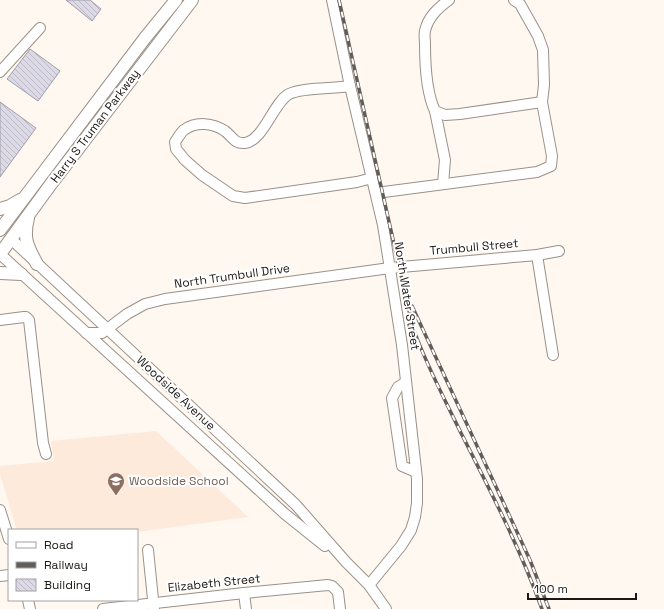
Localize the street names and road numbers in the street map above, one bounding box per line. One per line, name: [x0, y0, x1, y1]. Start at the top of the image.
street label: Harry S Truman Parkway: [47, 66, 143, 186]
street label: Trumbull Street: [429, 235, 519, 259]
street label: North Water Street: [391, 241, 423, 351]
street label: North Trumbull Drive: [173, 260, 291, 292]
street label: Woodside Avenue: [133, 352, 219, 434]
street label: Elizabeth Street: [167, 570, 261, 596]

